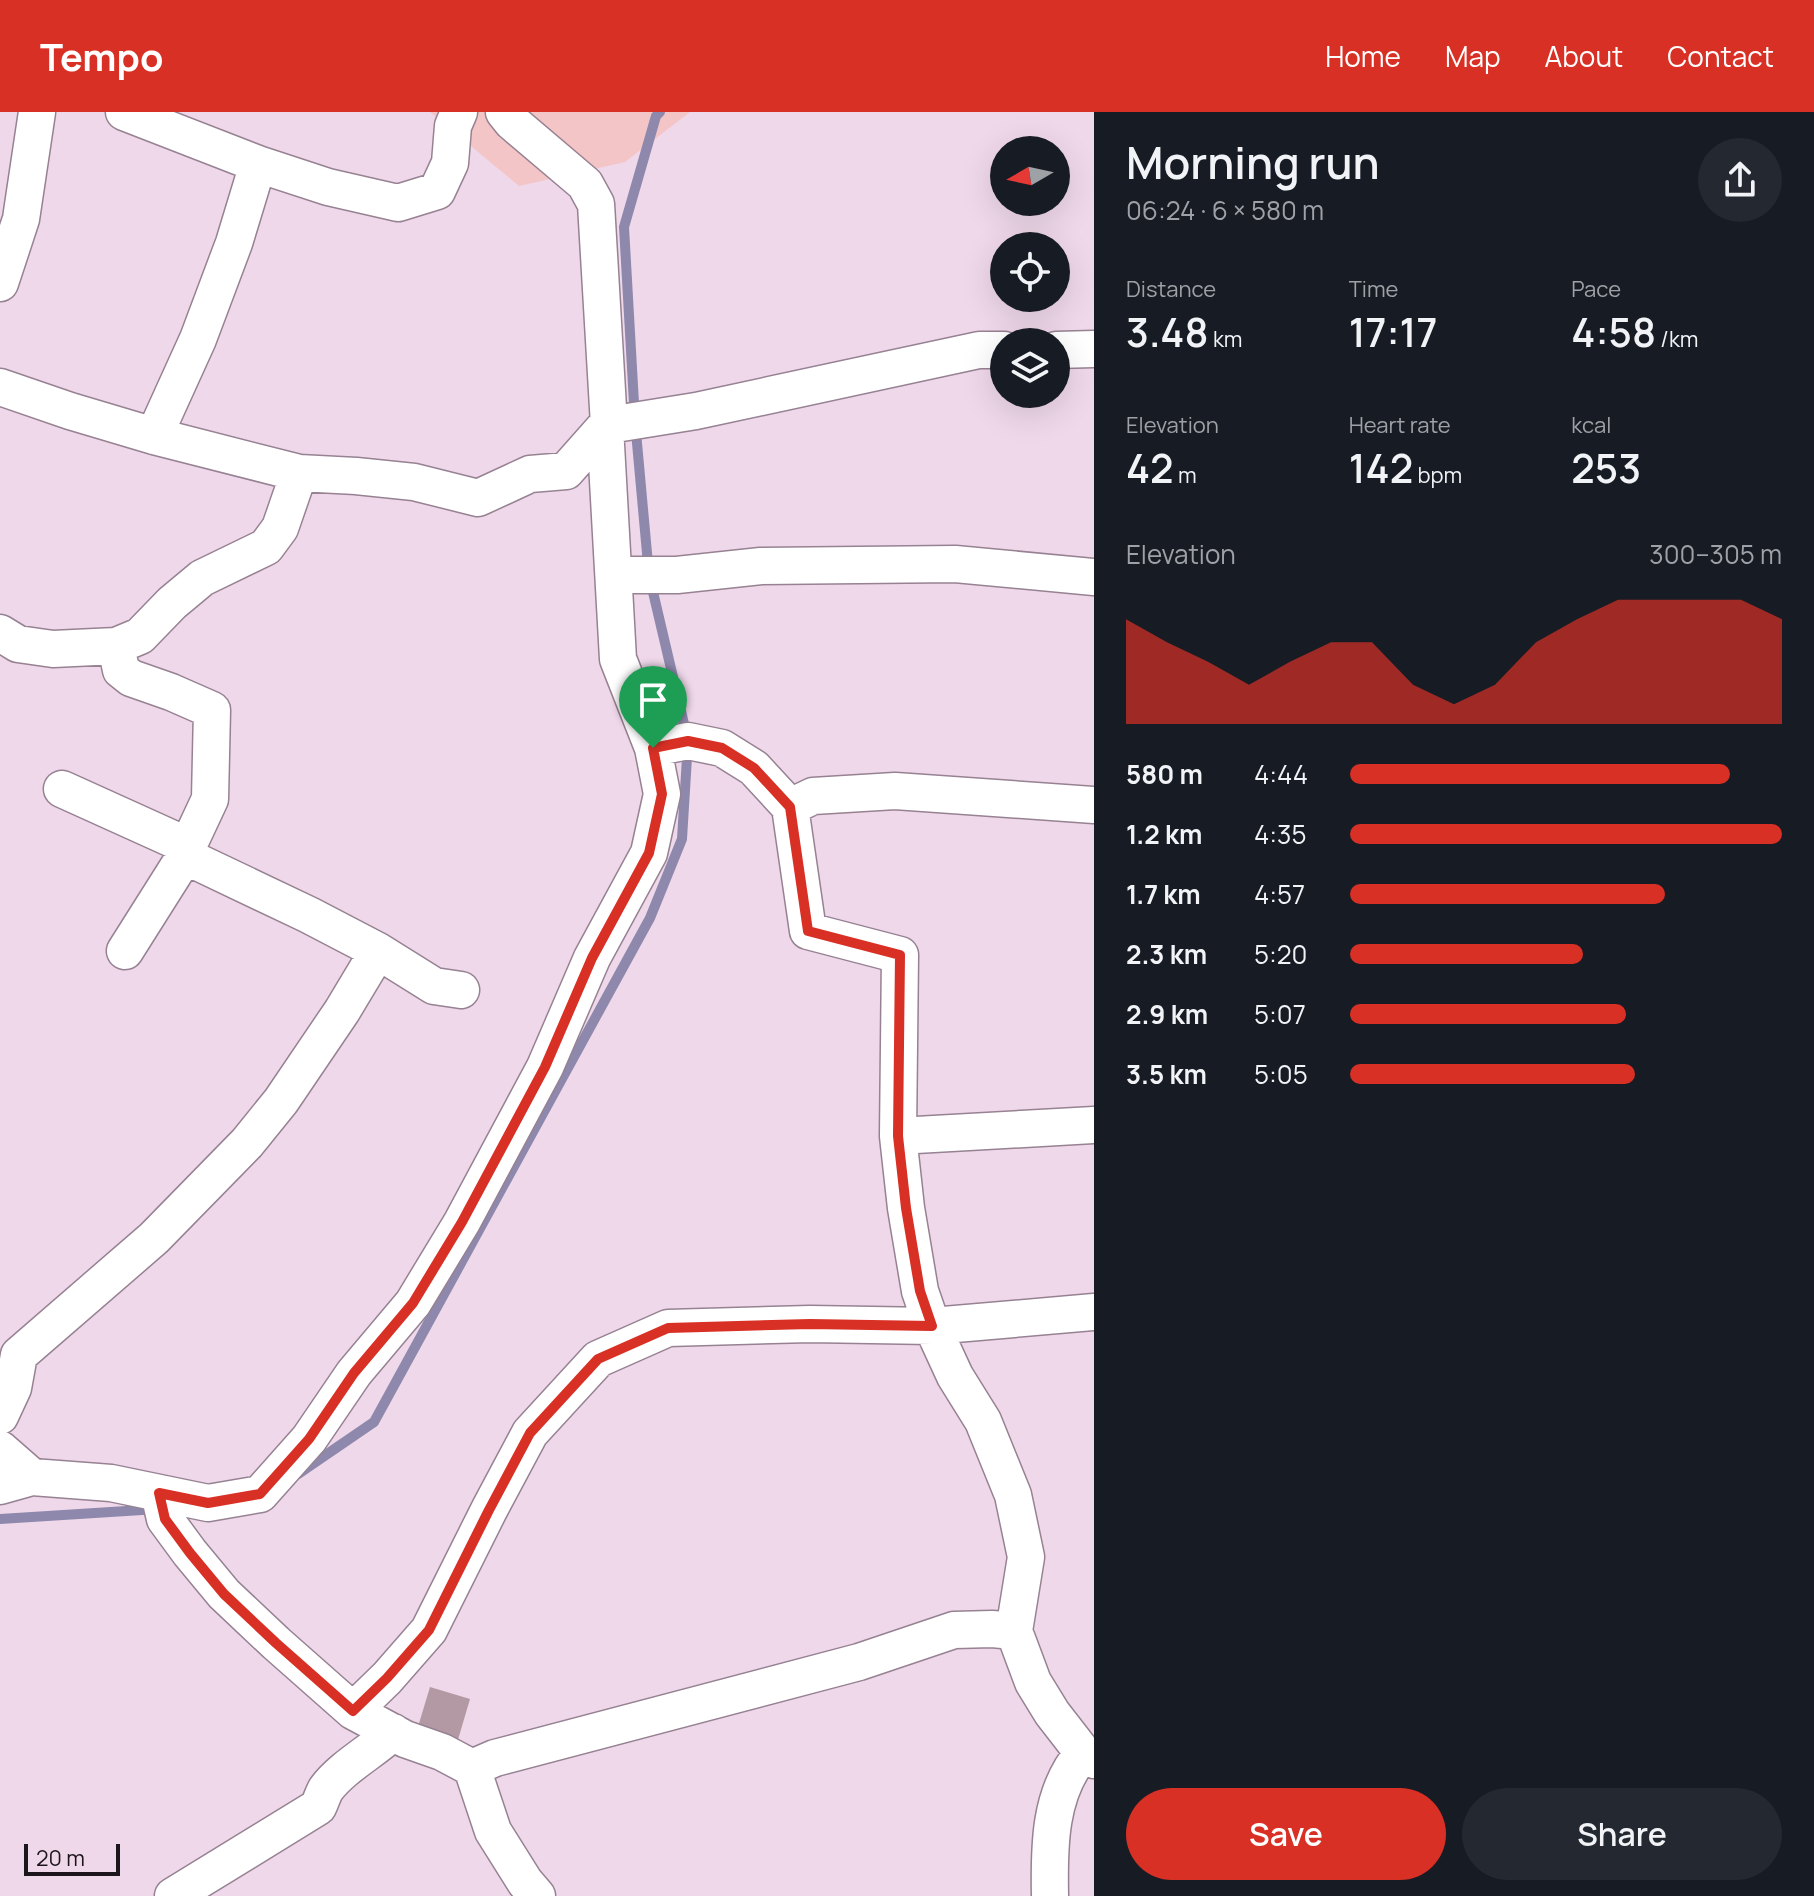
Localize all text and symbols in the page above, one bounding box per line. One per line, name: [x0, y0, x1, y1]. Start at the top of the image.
text: Tempo: [40, 30, 163, 82]
text: Home: [1325, 37, 1401, 75]
text: Map: [1445, 37, 1501, 75]
text: About: [1545, 37, 1623, 75]
text: Contact: [1667, 37, 1774, 75]
text: Morning run: [1126, 132, 1380, 192]
north arrow: [990, 136, 1070, 216]
map controls: [990, 136, 1070, 408]
button: share: [1698, 138, 1782, 222]
text: 06:24 · 6 × 580 m: [1126, 192, 1324, 228]
button: locate: [990, 232, 1070, 312]
text: Distance: [1126, 274, 1216, 304]
text: Time: [1349, 274, 1398, 304]
text: Pace: [1571, 274, 1621, 304]
text: 3.48: [1126, 304, 1209, 359]
text: 17:17: [1349, 304, 1437, 359]
text: 4:58: [1571, 304, 1656, 359]
text: km: [1209, 324, 1242, 354]
text: /km: [1656, 324, 1698, 354]
button: layers: [990, 328, 1070, 408]
text: Elevation: [1126, 410, 1219, 440]
text: Heart rate: [1349, 410, 1451, 440]
text: kcal: [1571, 410, 1611, 440]
text: 42: [1126, 440, 1174, 495]
text: 142: [1349, 440, 1413, 495]
text: 253: [1571, 440, 1641, 495]
text: m: [1174, 460, 1197, 490]
text: bpm: [1413, 460, 1462, 490]
text: Elevation: [1126, 536, 1236, 572]
text: 300–305 m: [1649, 536, 1782, 572]
pin: [619, 666, 687, 748]
icon: arrive: [631, 678, 675, 722]
text: 580 m: [1126, 756, 1203, 792]
text: 4:44: [1254, 756, 1308, 792]
text: 1.2 km: [1126, 816, 1202, 852]
text: 4:35: [1254, 816, 1307, 852]
text: 1.7 km: [1126, 876, 1201, 912]
text: 4:57: [1254, 876, 1305, 912]
text: 2.3 km: [1126, 936, 1207, 972]
text: 5:20: [1254, 936, 1307, 972]
text: 2.9 km: [1126, 996, 1208, 1032]
text: 5:07: [1254, 996, 1306, 1032]
text: 3.5 km: [1126, 1056, 1207, 1092]
text: 5:05: [1254, 1056, 1308, 1092]
button: Save: [1126, 1788, 1446, 1880]
button: Share: [1462, 1788, 1782, 1880]
scale bar: [24, 1840, 120, 1876]
text: 20 m: [36, 1843, 85, 1873]

